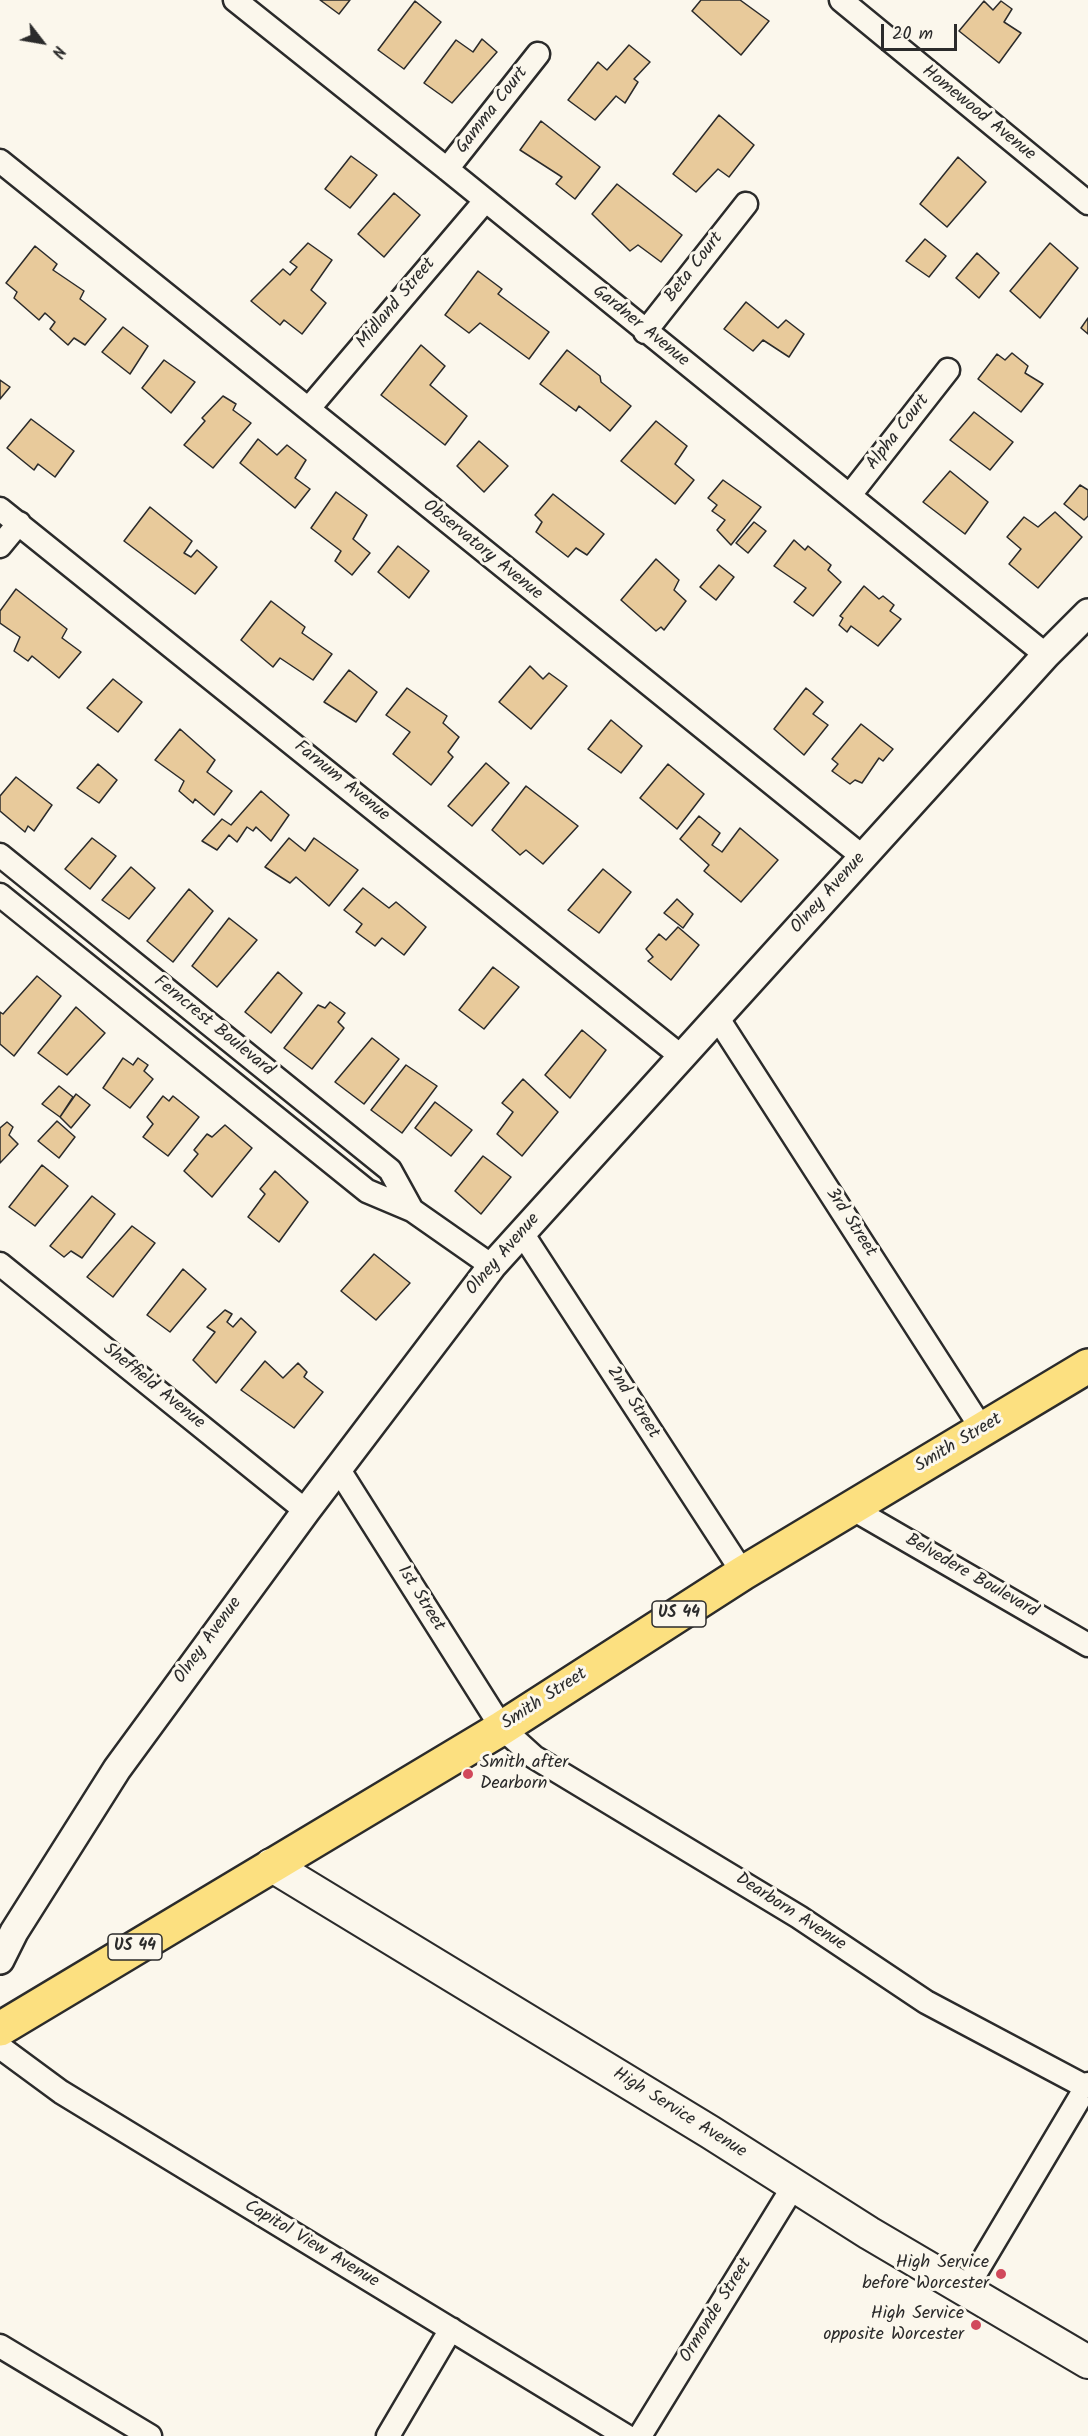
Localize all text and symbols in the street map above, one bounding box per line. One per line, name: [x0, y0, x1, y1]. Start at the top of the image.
north arrow: [12, 12, 72, 72]
scale bar: [884, 12, 960, 50]
text: 20 m: [892, 20, 933, 49]
text: N: [45, 41, 71, 62]
street label: Homewood Avenue: [917, 61, 1039, 167]
street label: Gamma Court: [452, 63, 534, 159]
street label: Beta Court: [661, 229, 729, 307]
street label: Midland Street: [353, 254, 441, 354]
street label: Gardner Avenue: [587, 281, 693, 373]
street label: Alpha Court: [863, 391, 935, 475]
street label: Observatory Avenue: [418, 496, 546, 606]
street label: Farnum Avenue: [289, 737, 393, 827]
street label: Olney Avenue: [787, 849, 871, 939]
street label: Ferncrest Boulevard: [148, 972, 278, 1082]
street label: 3rd Street: [820, 1184, 880, 1262]
street label: Olney Avenue: [462, 1210, 546, 1300]
street label: Sheffield Avenue: [98, 1339, 208, 1435]
street label: 2nd Street: [601, 1363, 663, 1443]
street label: Smith Street: [912, 1410, 1006, 1478]
street label: Belvedere Boulevard: [901, 1530, 1041, 1624]
street label: 1st Street: [391, 1562, 449, 1636]
street label: Olney Avenue: [170, 1593, 248, 1689]
road number: US 44: [652, 1601, 706, 1627]
street label: Smith Street: [498, 1664, 592, 1736]
place label: Smith after Dearborn: [480, 1753, 568, 1796]
marker: Smith after Dearborn: [461, 1767, 475, 1781]
street label: Dearborn Avenue: [731, 1869, 849, 1957]
road number: US 44: [108, 1934, 162, 1960]
street label: High Service Avenue: [608, 2064, 750, 2164]
street label: Capitol View Avenue: [240, 2196, 382, 2294]
place label: High Service before Worcester: [862, 2253, 989, 2296]
street label: Ormonde Street: [676, 2255, 758, 2367]
marker: High Service before Worcester: [994, 2267, 1008, 2281]
place label: High Service opposite Worcester: [823, 2304, 964, 2346]
marker: High Service opposite Worcester: [969, 2318, 983, 2332]

